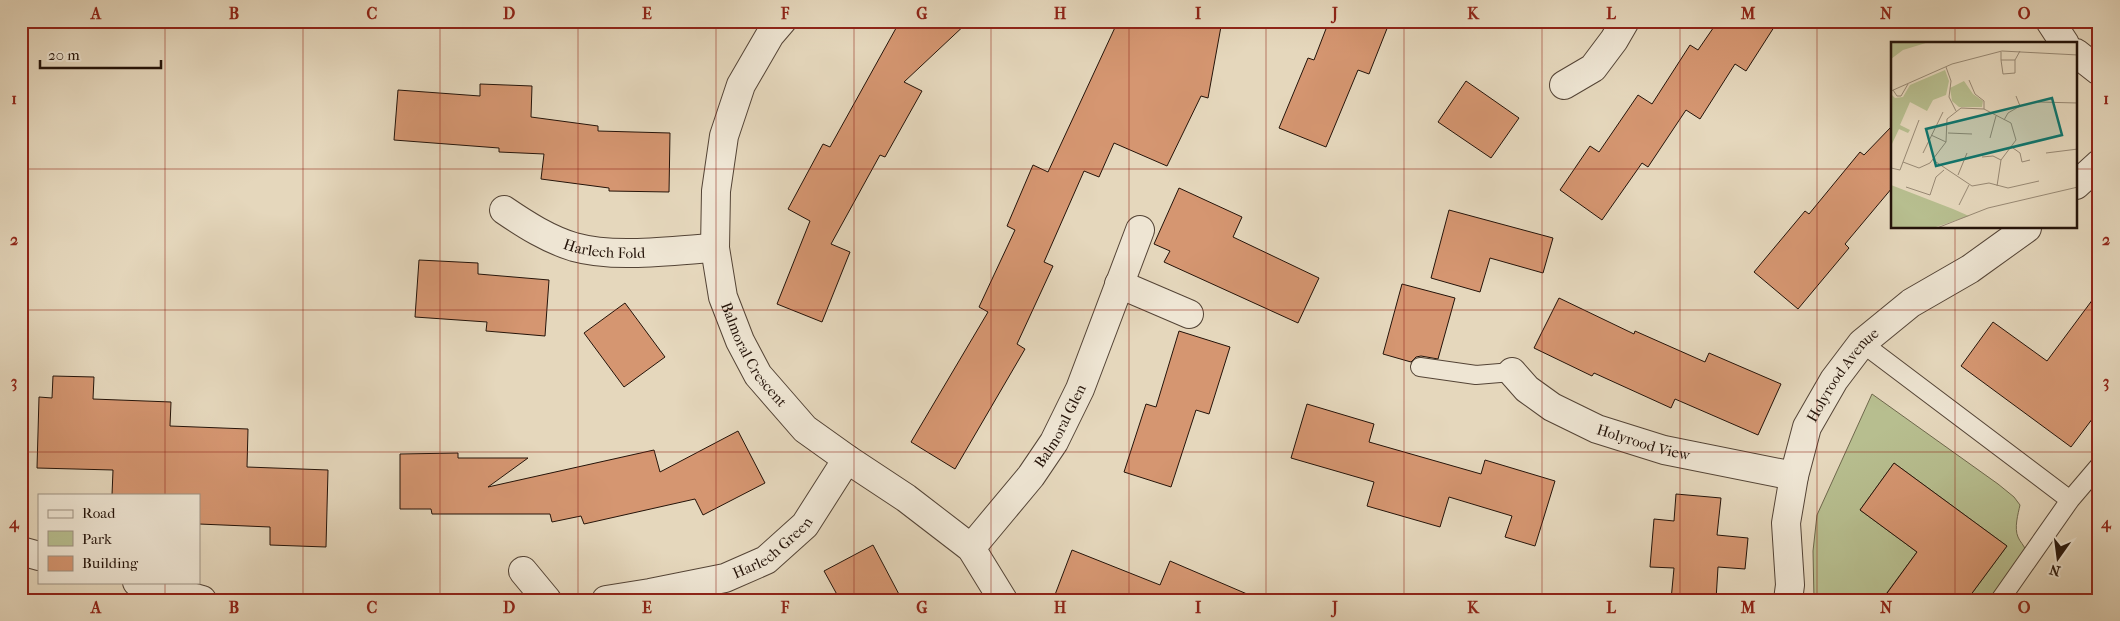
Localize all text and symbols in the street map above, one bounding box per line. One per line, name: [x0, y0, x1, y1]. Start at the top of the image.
text: A: [90, 4, 102, 23]
text: B: [229, 4, 239, 23]
text: C: [367, 4, 378, 23]
text: D: [503, 4, 515, 23]
text: E: [642, 4, 652, 23]
text: F: [780, 4, 790, 23]
text: G: [916, 4, 928, 23]
text: H: [1054, 4, 1067, 23]
text: I: [1195, 4, 1202, 23]
text: J: [1330, 4, 1338, 24]
text: K: [1467, 4, 1480, 23]
text: L: [1606, 4, 1616, 23]
text: M: [1740, 4, 1756, 23]
text: N: [1880, 4, 1893, 23]
text: O: [2018, 4, 2031, 23]
scale bar: [40, 38, 161, 70]
inset map: [1891, 42, 2078, 229]
text: 20 m: [48, 46, 80, 64]
text: 1: [11, 89, 17, 108]
text: 1: [2103, 89, 2109, 108]
text: 2: [10, 230, 18, 249]
text: 2: [2102, 230, 2110, 249]
street label: Harlech Fold: [561, 235, 646, 262]
street label: Balmoral Crescent: [717, 300, 791, 411]
street label: Holyrood Avenue: [1803, 324, 1883, 425]
text: 3: [11, 372, 17, 392]
text: 3: [2103, 372, 2109, 392]
street label: Balmoral Glen: [1030, 381, 1090, 471]
street label: Holyrood View: [1594, 420, 1692, 464]
legend: [38, 494, 200, 584]
text: Road: [82, 504, 116, 522]
text: 4: [8, 513, 20, 533]
text: 4: [2100, 513, 2112, 533]
street label: Harlech Green: [730, 514, 817, 582]
text: Park: [82, 530, 112, 548]
north arrow: [2032, 534, 2082, 584]
text: Building: [82, 554, 139, 572]
text: N: [2047, 561, 2062, 580]
text: A: [90, 598, 102, 617]
text: B: [229, 598, 239, 617]
text: C: [367, 598, 378, 617]
text: D: [503, 598, 515, 617]
text: E: [642, 598, 652, 617]
text: F: [780, 598, 790, 617]
text: G: [916, 598, 928, 617]
text: H: [1054, 598, 1067, 617]
text: I: [1195, 598, 1202, 617]
text: J: [1330, 598, 1338, 618]
text: K: [1467, 598, 1480, 617]
text: L: [1606, 598, 1616, 617]
text: M: [1740, 598, 1756, 617]
text: N: [1880, 598, 1893, 617]
text: O: [2018, 598, 2031, 617]

